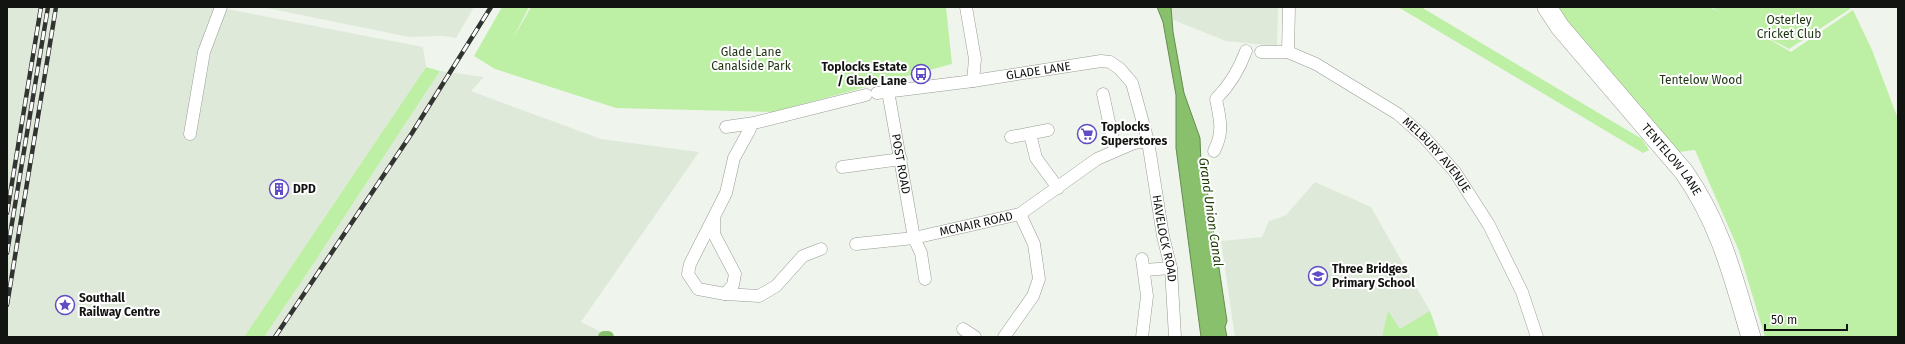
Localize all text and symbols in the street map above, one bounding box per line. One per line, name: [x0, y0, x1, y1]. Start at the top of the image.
park label: Osterley Cricket Club: [1757, 13, 1821, 41]
park label: Glade Lane Canalside Park: [711, 45, 792, 73]
street label: GLADE LANE: [1005, 59, 1072, 83]
place label: Toplocks Estate / Glade Lane: [821, 60, 907, 88]
bus stop icon: Toplocks Estate / Glade Lane: [910, 63, 932, 85]
park label: Tentelow Wood: [1659, 73, 1743, 87]
street label: MELBURY AVENUE: [1400, 114, 1473, 195]
place label: Toplocks Superstores: [1101, 120, 1167, 148]
street label: TENTELOW LANE: [1639, 121, 1704, 198]
supermarket icon: Toplocks Superstores: [1076, 123, 1098, 145]
street label: POST ROAD: [889, 133, 913, 195]
water label: Grand Union Canal: [1196, 157, 1226, 268]
building icon: DPD: [268, 178, 290, 200]
place label: DPD: [293, 182, 316, 196]
street label: HAVELOCK ROAD: [1150, 194, 1179, 283]
street label: MCNAIR ROAD: [938, 209, 1015, 239]
place label: Three Bridges Primary School: [1332, 262, 1415, 290]
school or university icon: Three Bridges Primary School: [1307, 265, 1329, 287]
place label: Southall Railway Centre: [79, 291, 160, 319]
place icon: Southall Railway Centre: [54, 294, 76, 316]
scale bar: [1765, 306, 1847, 332]
text: 50 m: [1771, 313, 1797, 327]

